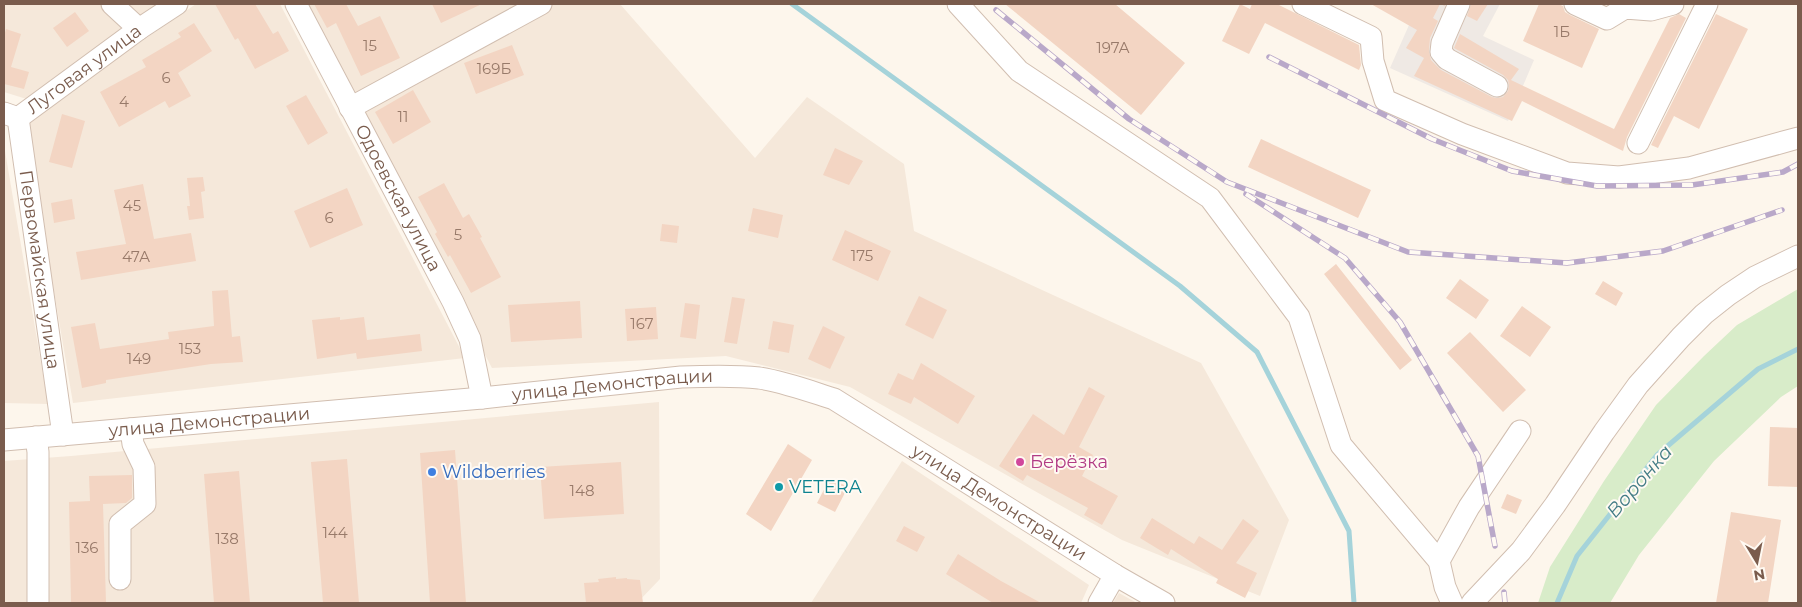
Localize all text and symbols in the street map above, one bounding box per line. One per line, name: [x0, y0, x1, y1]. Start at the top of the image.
street label: Луговая улица: [22, 20, 146, 119]
house number: 1Б: [1554, 22, 1570, 41]
house number: 15: [363, 36, 377, 55]
house number: 197А: [1096, 38, 1130, 57]
house number: 169Б: [477, 59, 511, 78]
house number: 6: [161, 68, 171, 87]
house number: 4: [119, 92, 129, 111]
house number: 11: [398, 107, 408, 126]
street label: Одоевская улица: [350, 120, 446, 275]
street label: Первомайская улица: [15, 169, 65, 370]
house number: 45: [123, 196, 141, 215]
house number: 6: [324, 208, 334, 227]
house number: 5: [454, 225, 462, 244]
house number: 175: [851, 246, 873, 265]
house number: 47А: [122, 247, 150, 266]
house number: 167: [630, 314, 654, 333]
house number: 153: [179, 339, 201, 358]
house number: 149: [127, 349, 151, 368]
street label: улица Демонстрации: [510, 365, 713, 406]
street label: улица Демонстрации: [106, 402, 311, 442]
street label: улица Демонстрации: [907, 439, 1091, 566]
water label: Воронка: [1602, 440, 1677, 522]
place label: Берёзка: [1030, 451, 1108, 473]
marker: Берёзка: [1014, 456, 1026, 468]
place label: Wildberries: [442, 461, 546, 483]
marker: Wildberries: [426, 466, 438, 478]
place label: VETERA: [789, 476, 862, 498]
house number: 148: [569, 481, 595, 500]
marker: VETERA: [773, 481, 785, 493]
house number: 144: [322, 523, 348, 542]
house number: 138: [215, 529, 239, 548]
north arrow: [1732, 537, 1782, 587]
house number: 136: [75, 538, 99, 557]
text: N: [1752, 565, 1766, 585]

